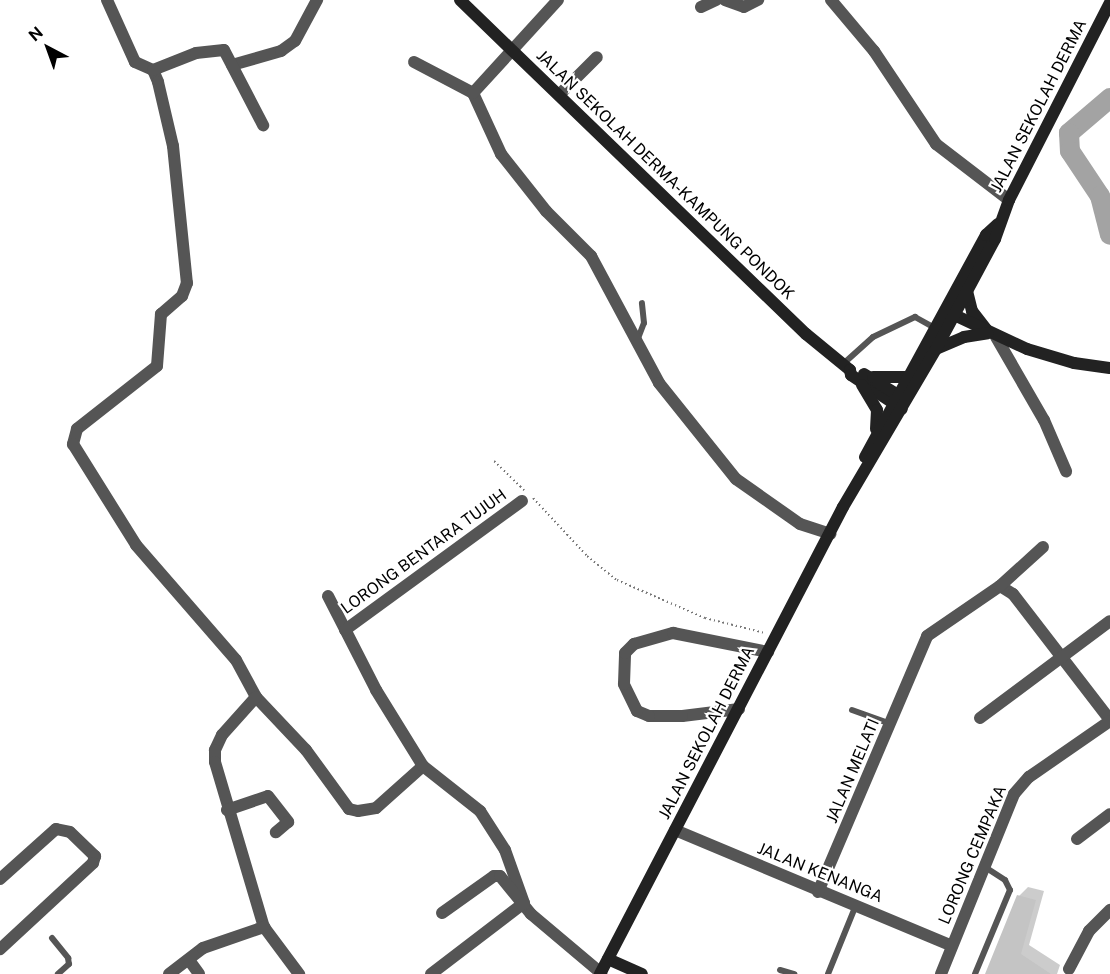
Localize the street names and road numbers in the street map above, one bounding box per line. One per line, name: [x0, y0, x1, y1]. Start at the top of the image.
street label: JALAN SEKOLAH DERMA: [987, 16, 1091, 196]
street label: JALAN SEKOLAH DERMA-KAMPUNG PONDOK: [532, 46, 798, 304]
street label: LORONG BENTARA TUJUH: [338, 486, 510, 618]
street label: JALAN SEKOLAH DERMA: [655, 643, 759, 823]
street label: JALAN MELATI: [822, 716, 884, 826]
street label: LORONG CEMPAKA: [935, 783, 1011, 927]
street label: JALAN KENANGA: [755, 839, 885, 907]

